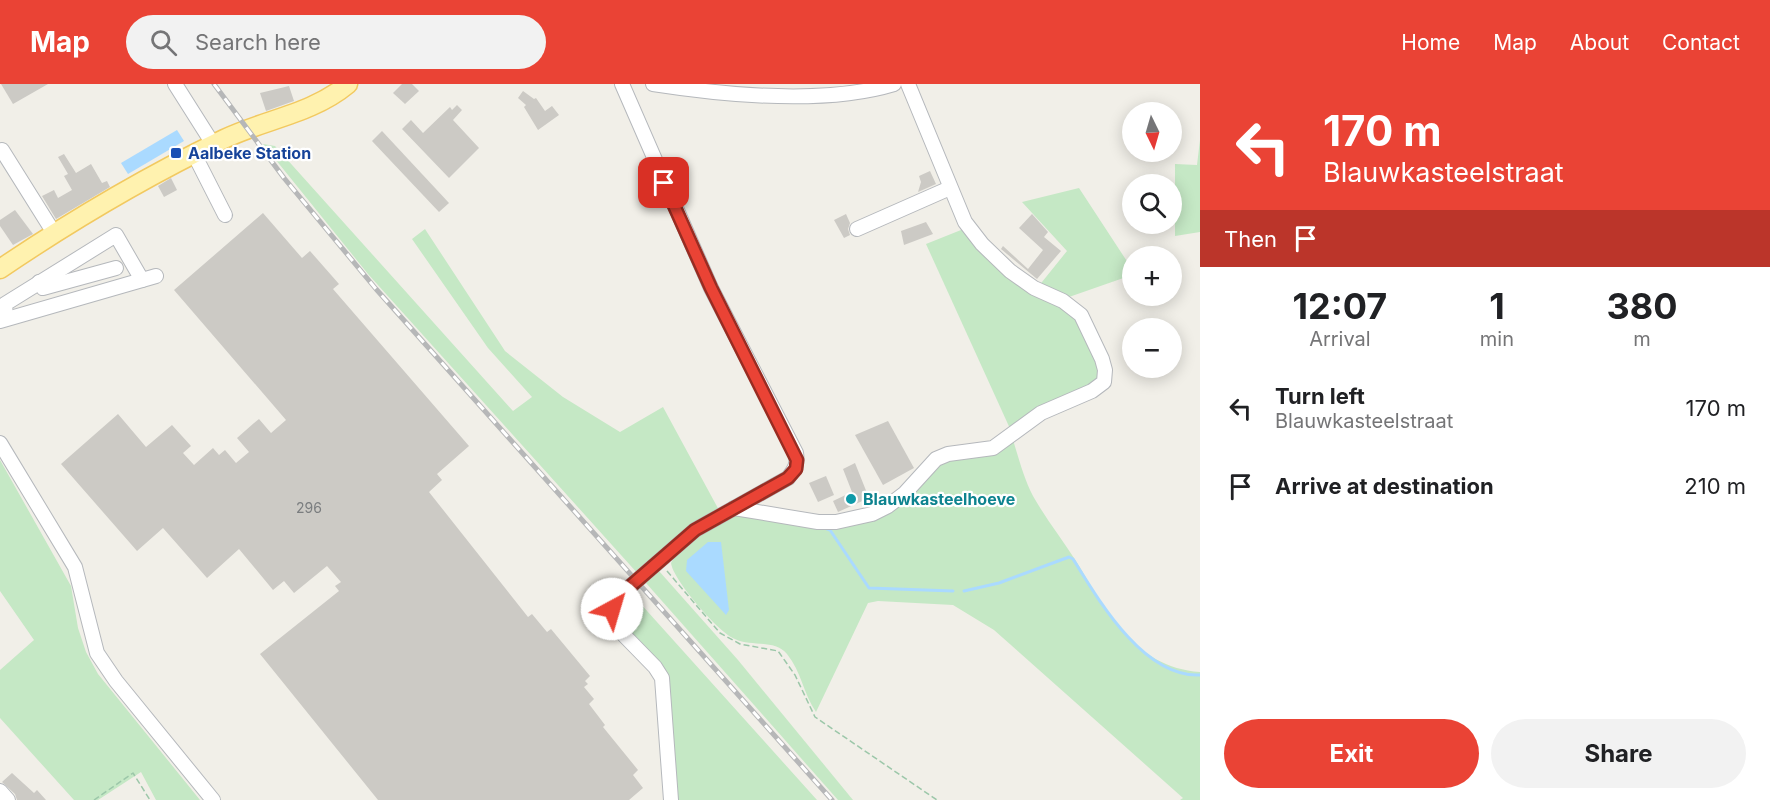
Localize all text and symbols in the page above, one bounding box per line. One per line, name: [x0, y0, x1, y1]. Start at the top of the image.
search box: [126, 15, 546, 69]
text: Map: [30, 25, 90, 59]
icon: search: [147, 26, 180, 59]
text: Search here: [195, 29, 321, 55]
text: Home: [1401, 30, 1460, 55]
text: Map: [1493, 30, 1537, 55]
text: About: [1570, 30, 1629, 55]
text: Contact: [1662, 30, 1740, 55]
north arrow: [1122, 102, 1182, 162]
map controls: [1122, 102, 1182, 378]
text: 170 m: [1323, 105, 1441, 156]
icon: left: [1224, 108, 1302, 186]
place label: Aalbeke Station: [188, 143, 311, 163]
marker: Aalbeke Station: [169, 146, 183, 160]
text: Blauwkasteelstraat: [1323, 156, 1564, 189]
pin: [638, 157, 689, 208]
icon: arrive: [647, 166, 680, 199]
button: search: [1122, 174, 1182, 234]
icon: arrive: [1289, 222, 1322, 255]
text: Then: [1224, 226, 1277, 252]
button: +: [1122, 246, 1182, 306]
text: 12:07: [1293, 284, 1387, 328]
text: 1: [1489, 284, 1505, 328]
text: 380: [1607, 284, 1677, 328]
button: −: [1122, 318, 1182, 378]
text: Arrival: [1309, 327, 1371, 351]
text: min: [1480, 327, 1514, 351]
text: m: [1633, 327, 1651, 351]
text: Turn left: [1275, 383, 1365, 409]
icon: left: [1224, 392, 1257, 425]
text: 170 m: [1686, 395, 1746, 421]
text: Blauwkasteelstraat: [1275, 409, 1453, 433]
icon: arrive: [1224, 470, 1257, 503]
text: Arrive at destination: [1275, 473, 1494, 499]
text: 210 m: [1684, 473, 1746, 499]
place label: Blauwkasteelhoeve: [863, 489, 1015, 509]
marker: Blauwkasteelhoeve: [844, 492, 858, 506]
house number: 296: [296, 499, 322, 516]
position arrow: [580, 577, 644, 641]
button: Exit: [1224, 719, 1479, 788]
button: Share: [1491, 719, 1746, 788]

